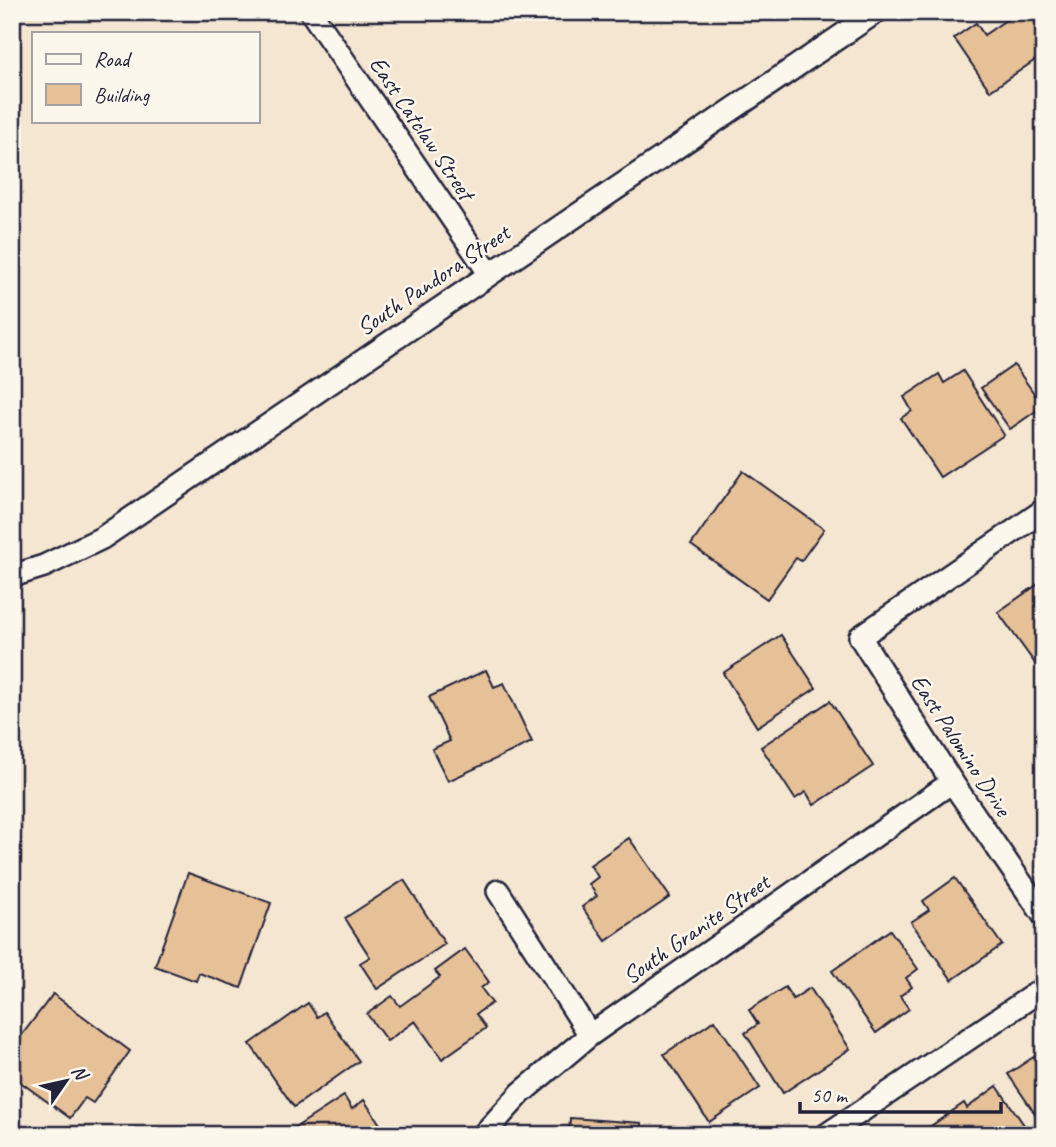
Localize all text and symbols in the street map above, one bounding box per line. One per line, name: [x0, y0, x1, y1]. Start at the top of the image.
legend: [32, 32, 259, 122]
text: Road: [94, 46, 133, 72]
street label: East Catclaw Street: [363, 50, 483, 208]
text: Building: [94, 82, 151, 108]
street label: South Pandora Street: [351, 217, 517, 342]
street label: East Palomino Drive: [904, 668, 1019, 823]
street label: South Granite Street: [617, 866, 777, 991]
north arrow: [32, 1046, 102, 1116]
text: N: [66, 1060, 94, 1086]
scale bar: [800, 1070, 1002, 1114]
text: 50 m: [811, 1082, 849, 1108]

